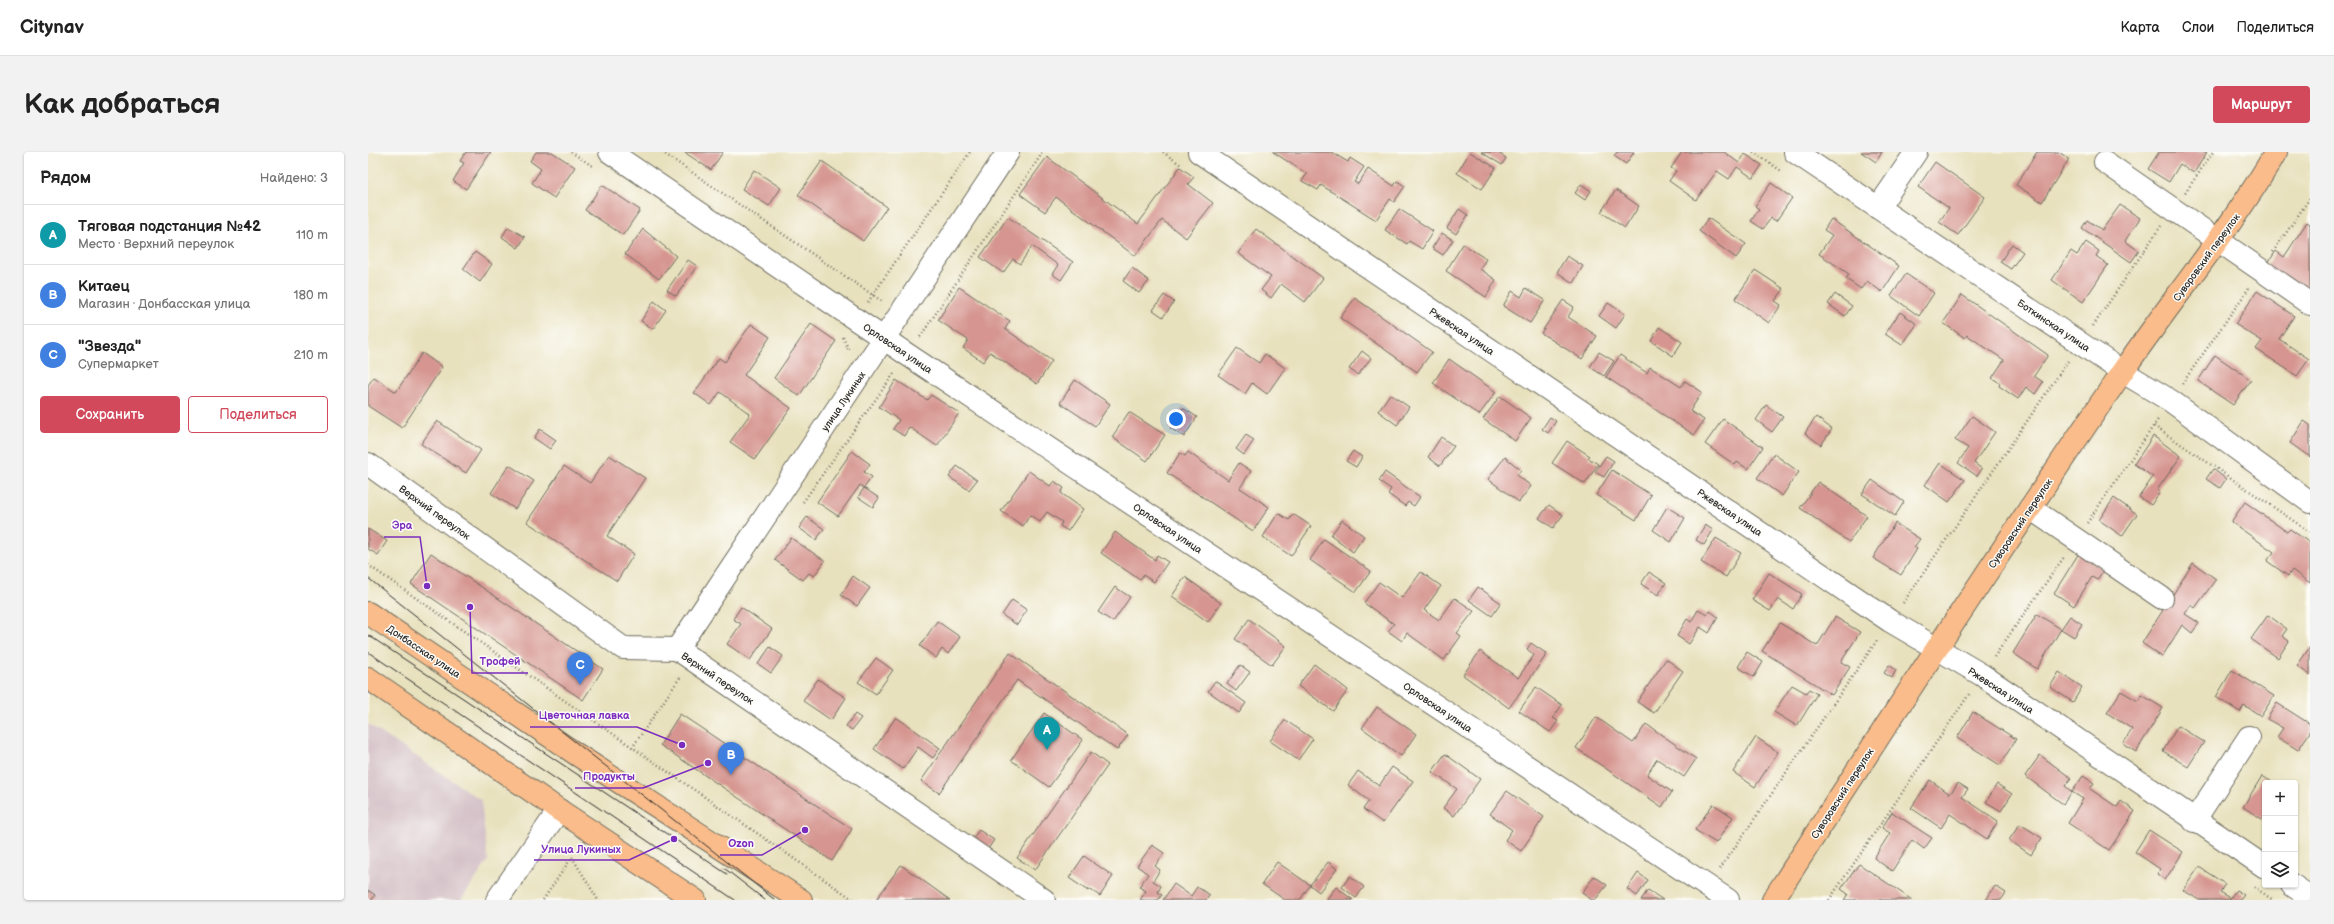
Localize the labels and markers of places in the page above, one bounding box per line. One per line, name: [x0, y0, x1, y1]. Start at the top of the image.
callout: Эра: [384, 514, 420, 537]
callout: Трофей: [472, 650, 528, 673]
pin: C: [567, 652, 593, 685]
callout: Цветочная лавка: [530, 704, 637, 727]
pin: A: [1034, 717, 1060, 750]
pin: B: [718, 742, 744, 775]
callout: Продукты: [575, 765, 643, 788]
callout: Ozon: [720, 832, 762, 855]
callout: Улица Лукиных: [534, 837, 629, 860]

